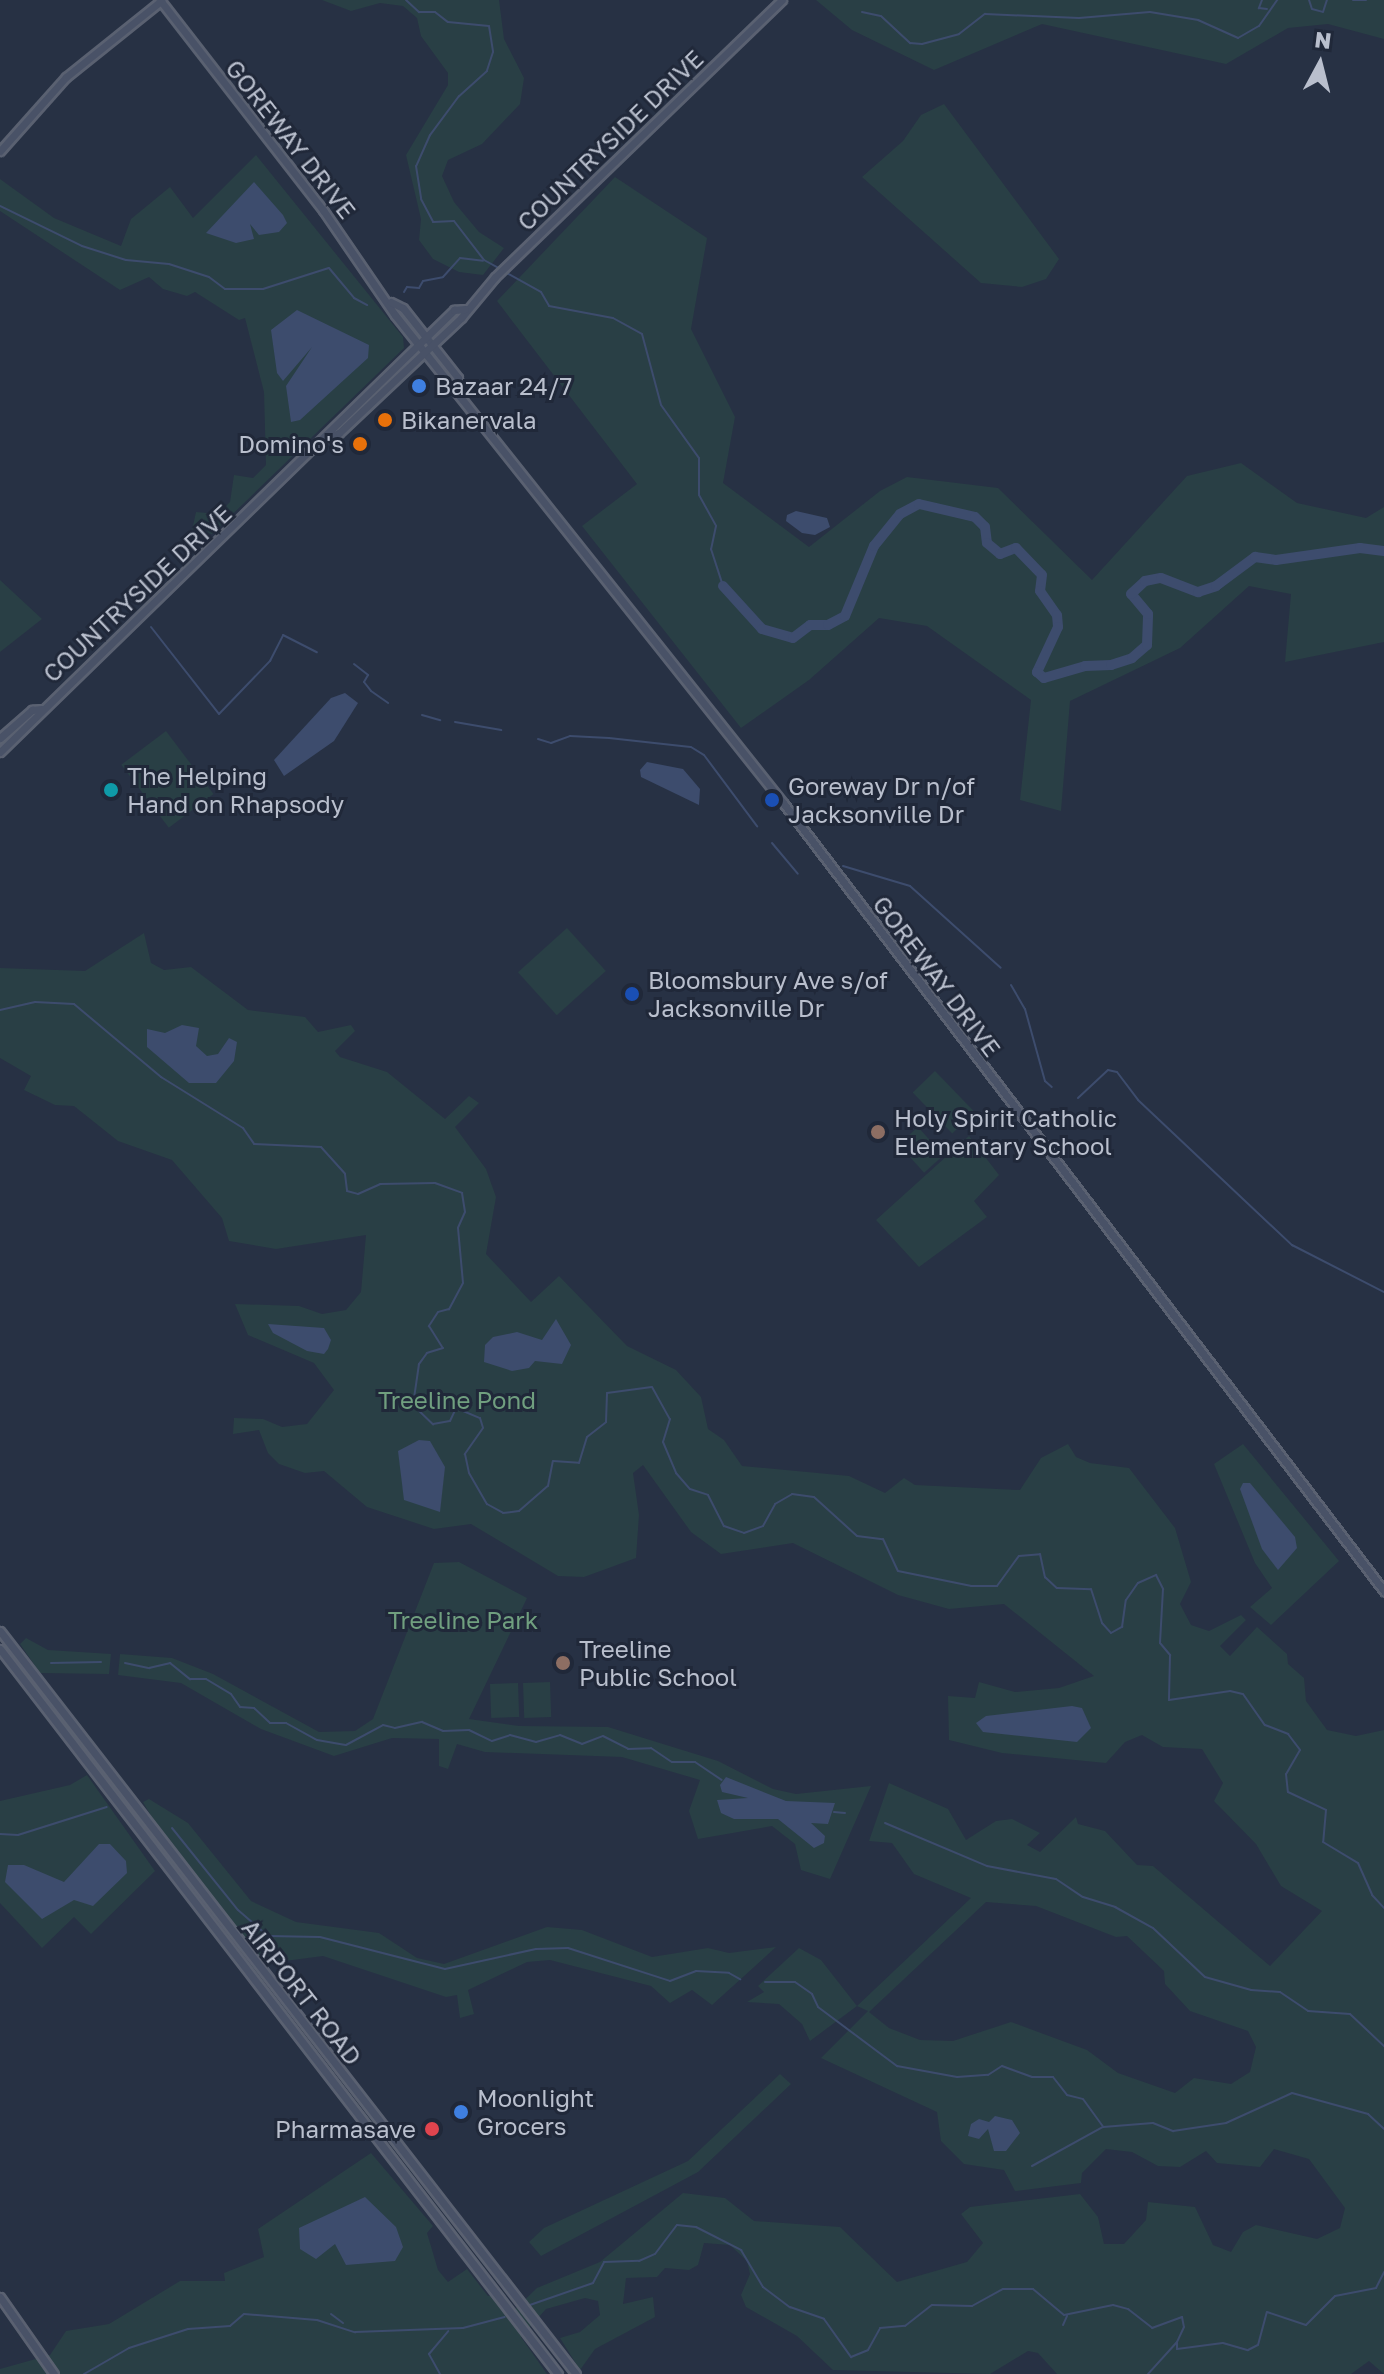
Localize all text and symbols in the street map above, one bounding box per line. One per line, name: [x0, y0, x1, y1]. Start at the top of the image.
north arrow: [1280, 24, 1360, 104]
text: N: [1313, 25, 1333, 54]
street label: COUNTRYSIDE DRIVE: [511, 44, 709, 236]
street label: GOREWAY DRIVE: [220, 54, 362, 224]
place label: Bazaar 24/7: [435, 372, 572, 400]
marker: Bazaar 24/7: [410, 377, 428, 395]
place label: Bikanervala: [401, 406, 537, 434]
marker: Bikanervala: [376, 411, 394, 429]
place label: Domino's: [238, 430, 344, 458]
marker: Domino's: [351, 435, 369, 453]
street label: COUNTRYSIDE DRIVE: [37, 498, 237, 688]
place label: The Helping Hand on Rhapsody: [127, 762, 344, 818]
place label: Goreway Dr n/of Jacksonville Dr: [788, 772, 975, 828]
marker: The Helping Hand on Rhapsody: [102, 781, 120, 799]
marker: Goreway Dr n/of Jacksonville Dr: [763, 791, 781, 809]
street label: GOREWAY DRIVE: [867, 890, 1007, 1062]
place label: Bloomsbury Ave s/of Jacksonville Dr: [648, 966, 888, 1022]
marker: Bloomsbury Ave s/of Jacksonville Dr: [623, 985, 641, 1003]
place label: Holy Spirit Catholic Elementary School: [894, 1104, 1117, 1160]
marker: Holy Spirit Catholic Elementary School: [869, 1123, 887, 1141]
park label: Treeline Pond: [378, 1386, 536, 1414]
park label: Treeline Park: [388, 1606, 538, 1634]
place label: Treeline Public School: [579, 1635, 737, 1691]
marker: Treeline Public School: [554, 1654, 572, 1672]
street label: AIRPORT ROAD: [236, 1913, 368, 2071]
place label: Moonlight Grocers: [477, 2084, 594, 2140]
marker: Moonlight Grocers: [452, 2103, 470, 2121]
place label: Pharmasave: [275, 2115, 416, 2143]
marker: Pharmasave: [423, 2120, 441, 2138]

